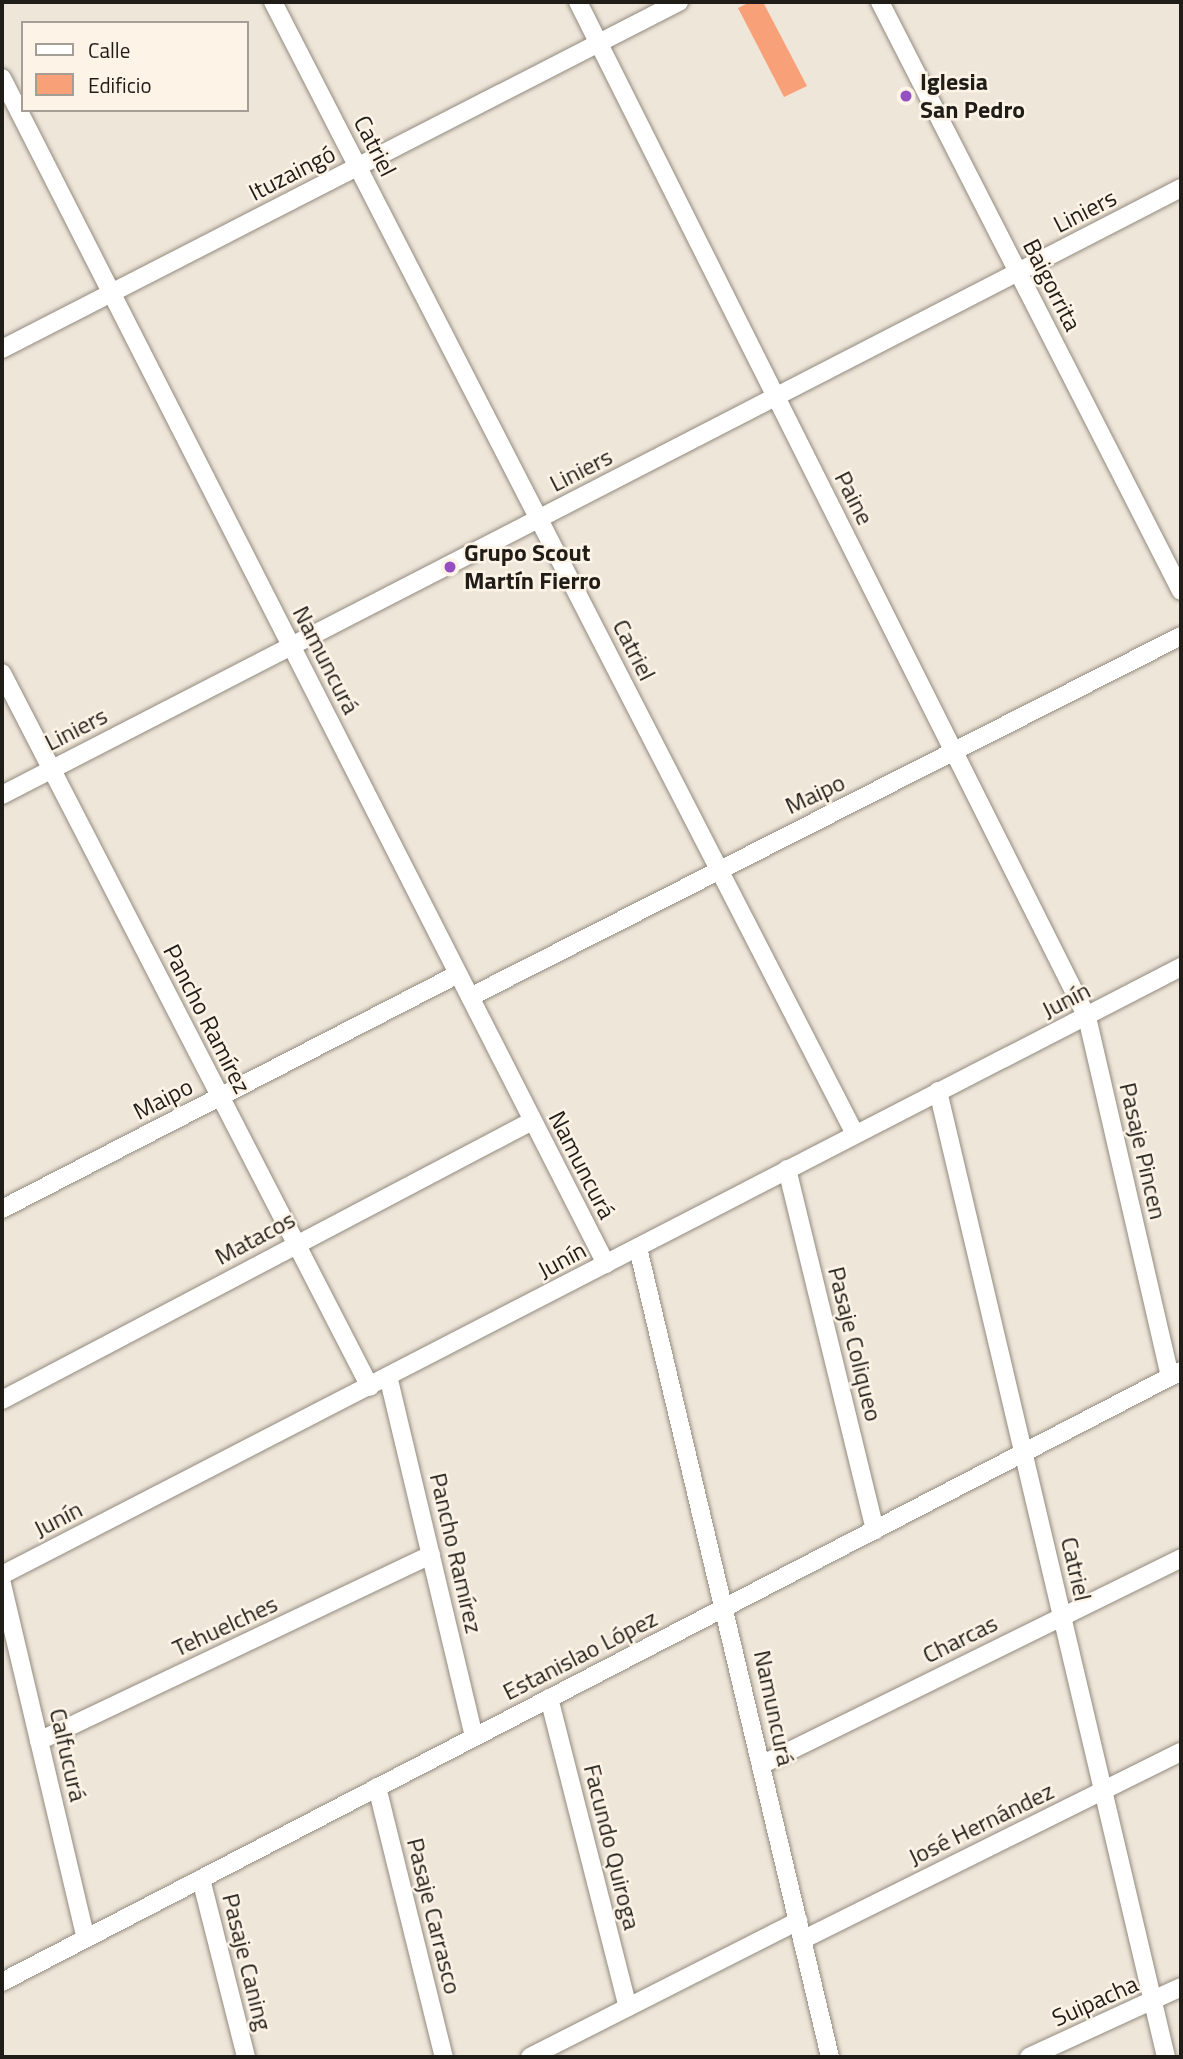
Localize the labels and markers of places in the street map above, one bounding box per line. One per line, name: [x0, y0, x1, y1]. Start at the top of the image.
place label: Iglesia San Pedro: [920, 68, 1025, 124]
marker: Iglesia San Pedro: [898, 88, 914, 104]
place label: Grupo Scout Martín Fierro: [464, 539, 601, 595]
marker: Grupo Scout Martín Fierro: [442, 559, 458, 575]

